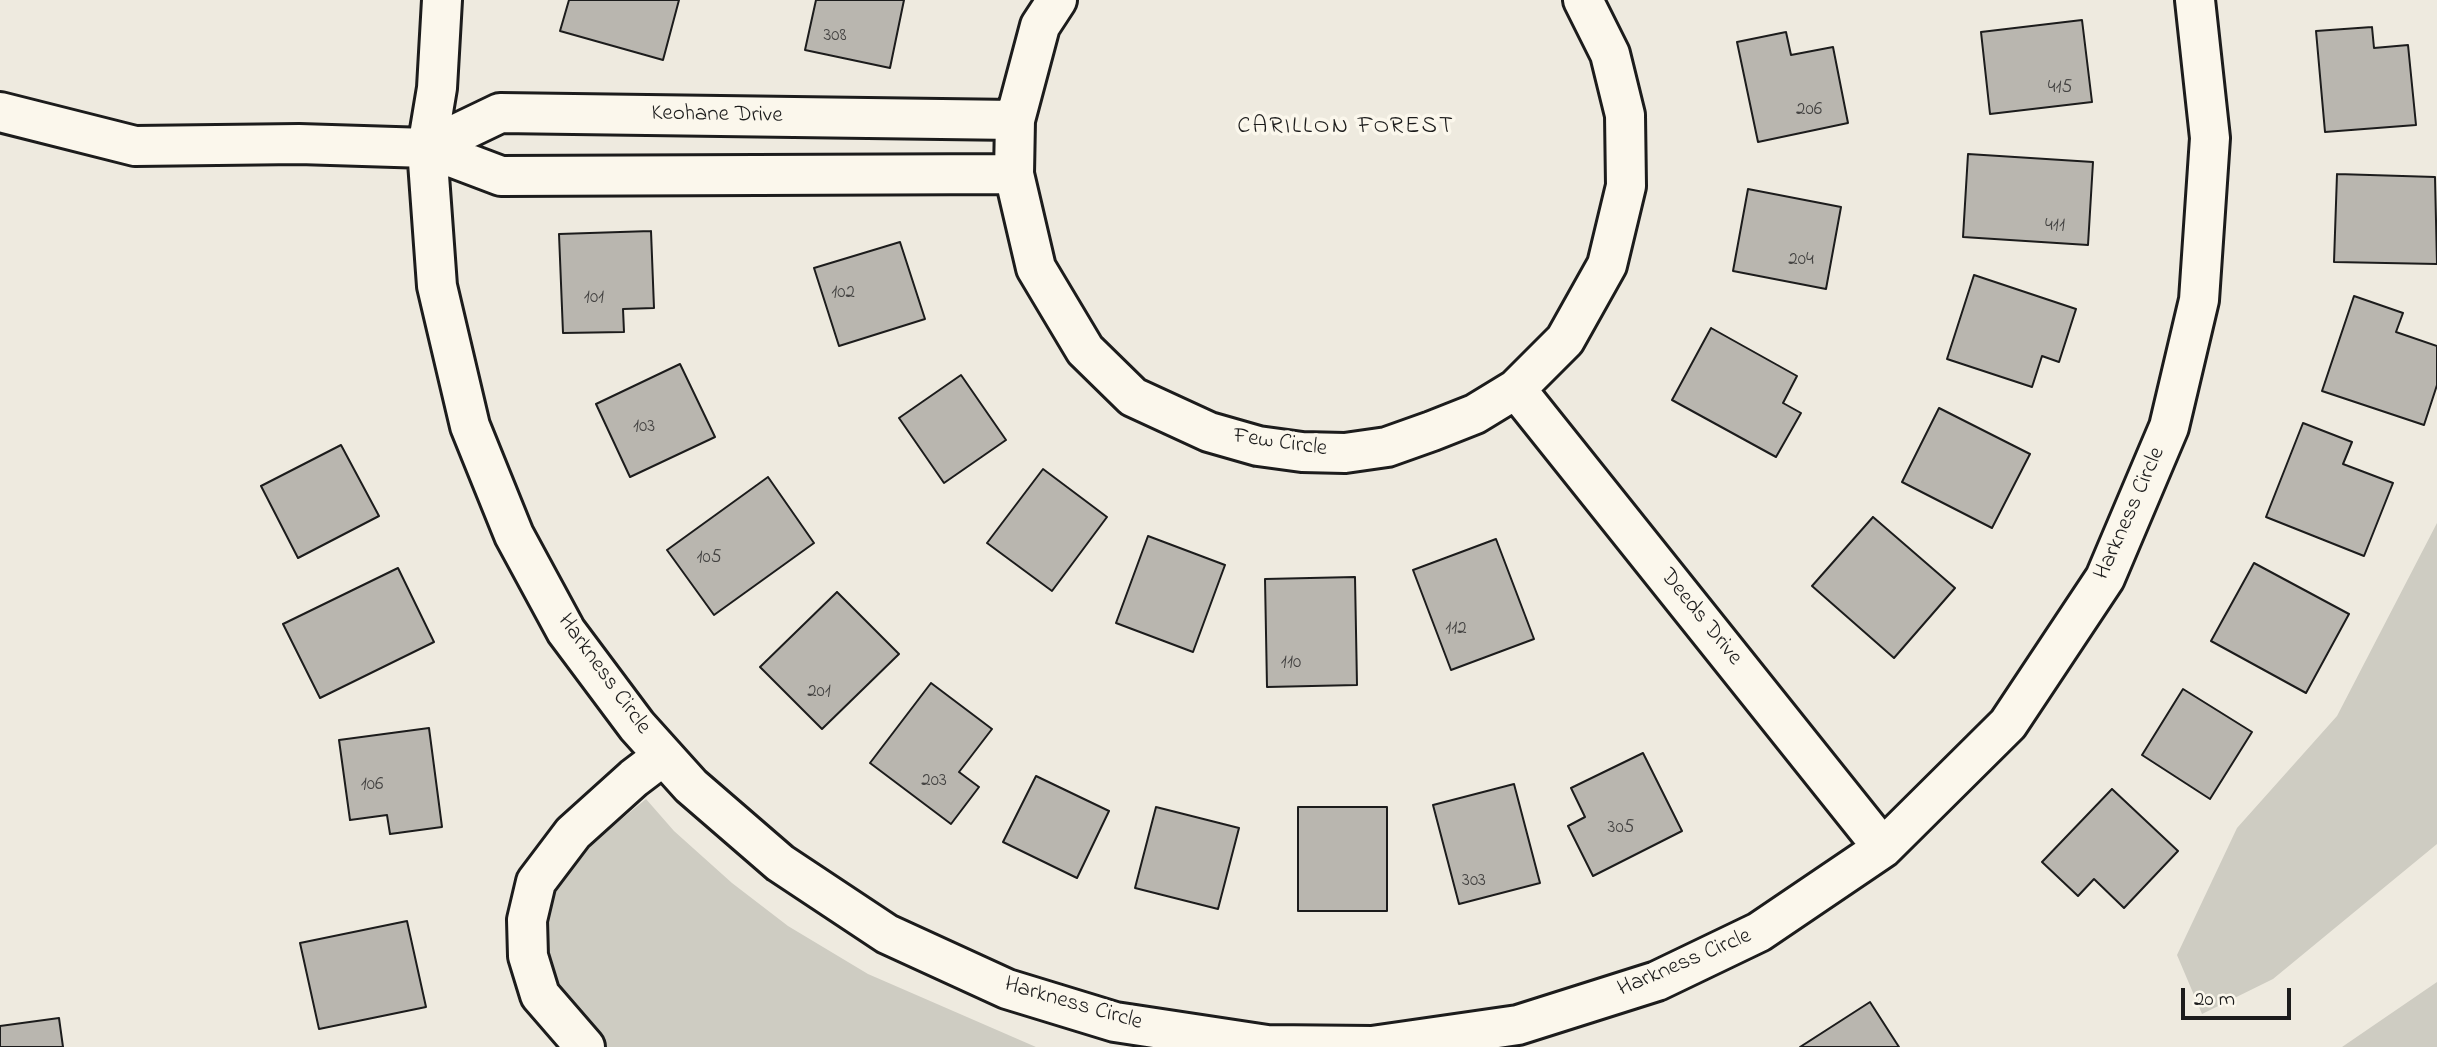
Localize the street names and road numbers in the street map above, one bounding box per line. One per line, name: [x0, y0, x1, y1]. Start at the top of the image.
street label: Keohane Drive: [651, 101, 783, 131]
street label: Few Circle: [1231, 424, 1329, 464]
street label: Harkness Circle: [2090, 443, 2172, 585]
street label: Deeds Drive: [1653, 564, 1747, 672]
street label: Harkness Circle: [550, 609, 656, 741]
street label: Harkness Circle: [1614, 924, 1756, 1004]
street label: Harkness Circle: [1001, 972, 1145, 1038]

